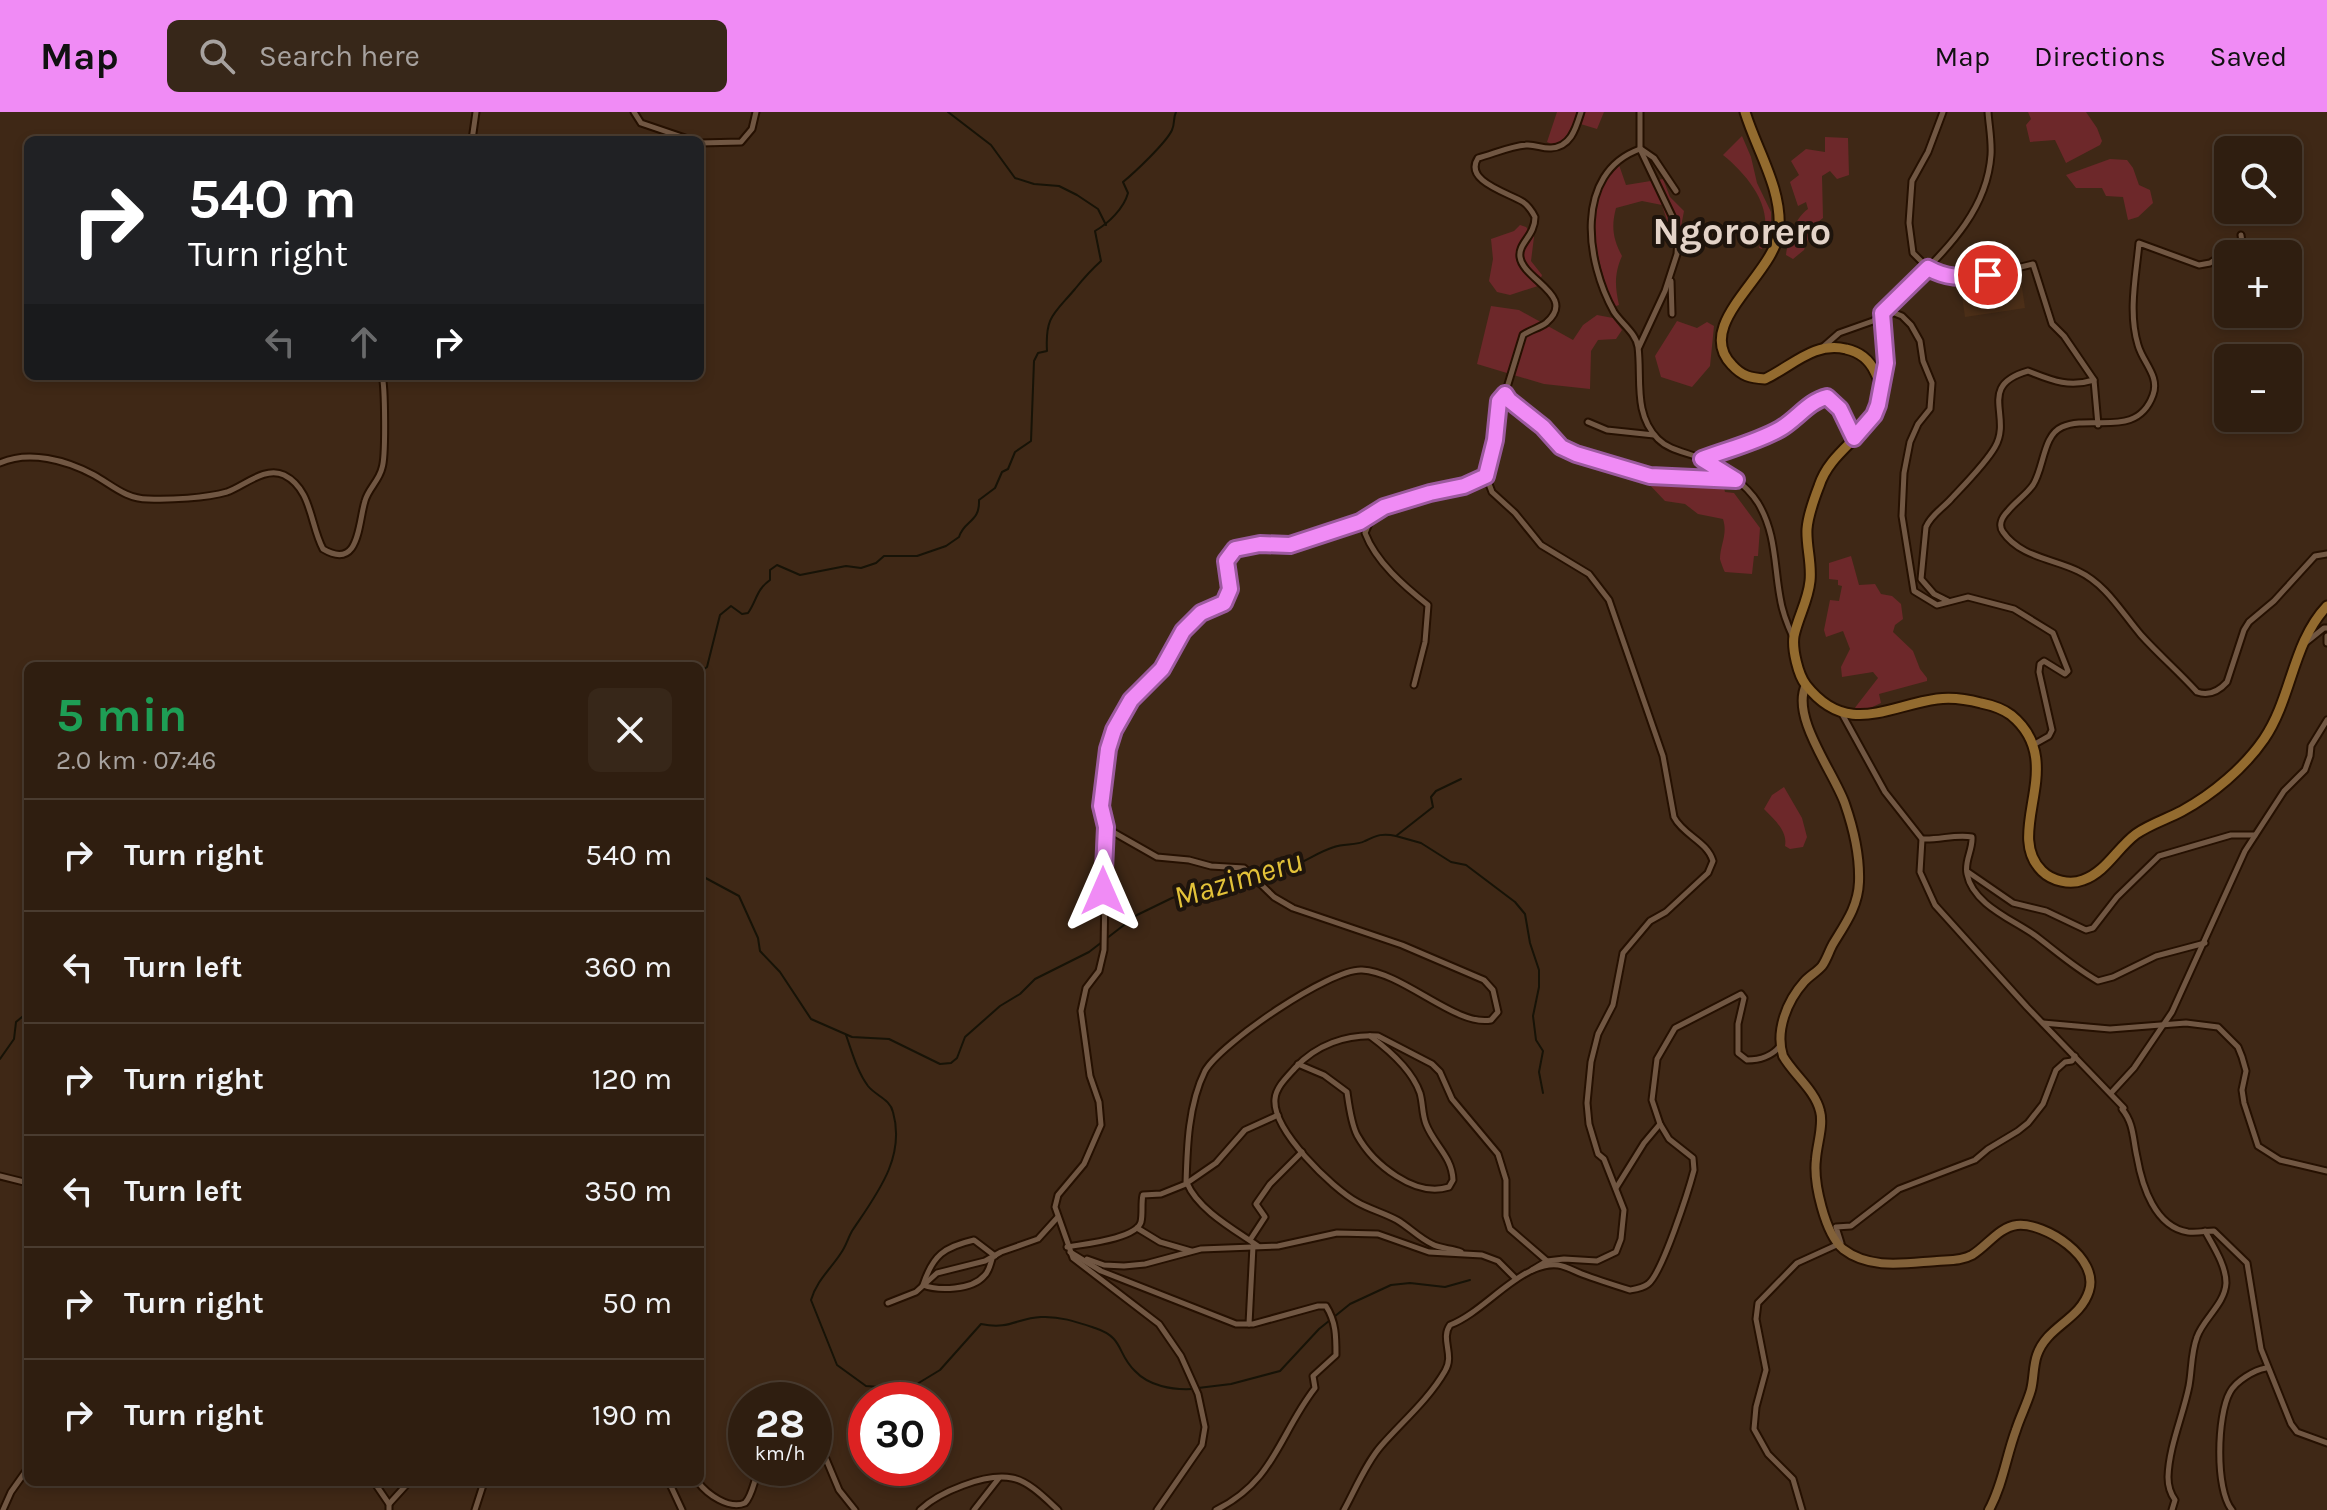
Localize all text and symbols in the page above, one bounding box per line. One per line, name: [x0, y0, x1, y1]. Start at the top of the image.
search box: [167, 20, 727, 92]
text: Map: [40, 34, 119, 79]
icon: search: [195, 34, 239, 78]
text: Search here: [259, 38, 420, 74]
text: Map: [1935, 40, 1990, 73]
text: Directions: [2034, 40, 2166, 73]
text: Saved: [2210, 40, 2287, 73]
map controls: [2214, 136, 2302, 432]
button: search: [2214, 136, 2302, 224]
text: 540 m: [188, 166, 357, 231]
icon: right: [56, 168, 160, 272]
district label: Ngororero: [1653, 209, 1831, 254]
text: Turn right: [188, 233, 348, 275]
button: +: [2214, 240, 2302, 328]
pin: [1954, 241, 2022, 309]
icon: arrive: [1966, 253, 2010, 297]
icon: left: [258, 320, 302, 364]
icon: ahead: [342, 320, 386, 364]
icon: right: [426, 320, 470, 364]
button: −: [2214, 344, 2302, 432]
text: 5 min: [56, 687, 187, 743]
button: close: [588, 688, 672, 772]
text: 2.0 km · 07:46: [56, 745, 216, 776]
icon: right: [56, 833, 100, 877]
text: Turn right: [124, 837, 264, 873]
text: 540 m: [585, 837, 672, 873]
water label: Mazimeru: [1169, 842, 1307, 916]
position arrow: [1061, 849, 1145, 933]
icon: left: [56, 945, 100, 989]
text: Turn left: [124, 949, 242, 985]
text: 360 m: [584, 949, 672, 985]
icon: right: [56, 1057, 100, 1101]
text: Turn right: [124, 1061, 264, 1097]
text: 120 m: [592, 1061, 672, 1097]
icon: left: [56, 1169, 100, 1213]
text: Turn left: [124, 1173, 242, 1209]
text: 350 m: [584, 1173, 672, 1209]
icon: right: [56, 1281, 100, 1325]
text: Turn right: [124, 1285, 264, 1321]
text: 50 m: [602, 1285, 672, 1321]
speed limit sign: 30: [848, 1382, 952, 1486]
icon: right: [56, 1393, 100, 1437]
text: Turn right: [124, 1397, 264, 1433]
text: 190 m: [592, 1397, 672, 1433]
text: 28: [755, 1400, 805, 1447]
text: km/h: [755, 1442, 805, 1465]

